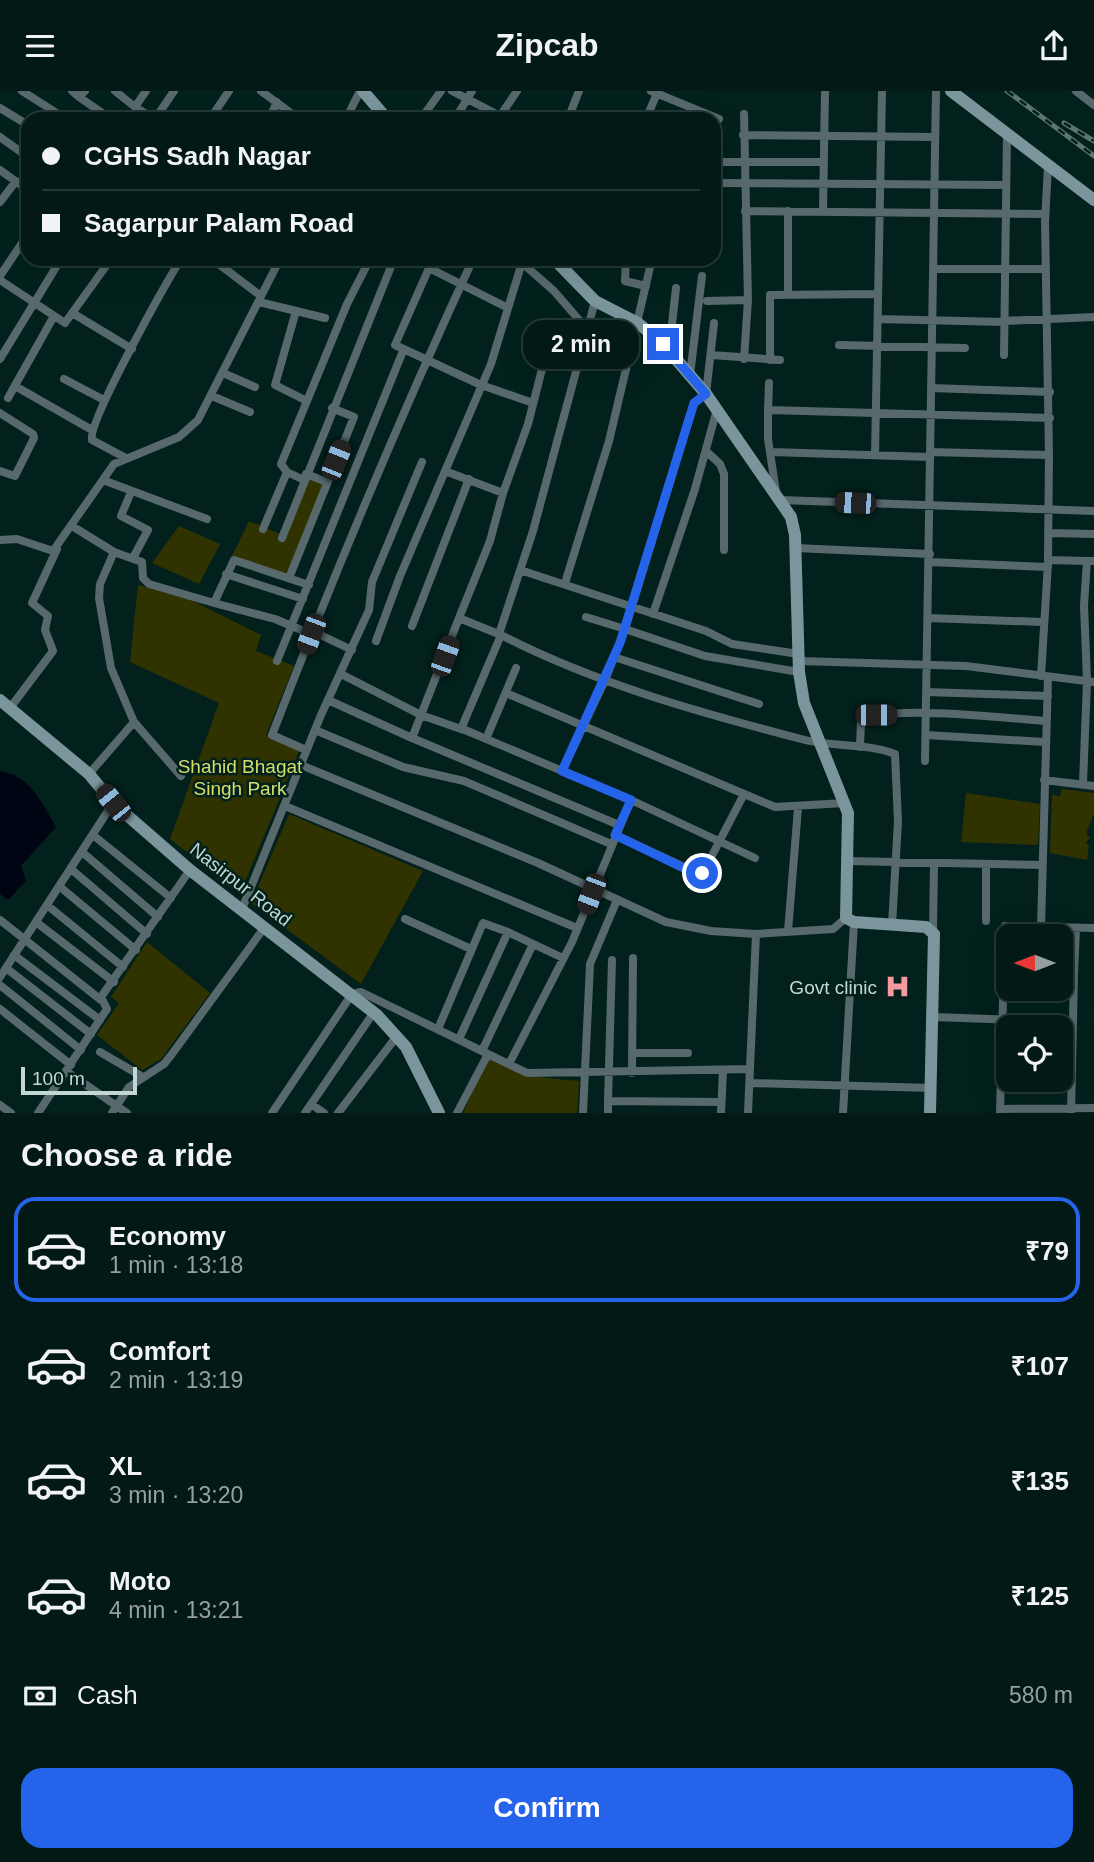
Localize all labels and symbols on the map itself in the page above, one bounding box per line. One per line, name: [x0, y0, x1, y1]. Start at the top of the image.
callout: 2 min: [523, 320, 638, 369]
route end: [647, 328, 679, 360]
car: [319, 437, 354, 483]
car: [834, 492, 877, 514]
car: [294, 611, 329, 657]
car: [428, 633, 463, 679]
car: [856, 705, 898, 726]
park label: Shahid Bhagat Singh Park: [178, 756, 303, 799]
car: [92, 780, 135, 826]
street label: Nasirpur Road: [186, 838, 295, 930]
route start: [686, 857, 718, 889]
car: [574, 871, 609, 917]
north arrow: [996, 924, 1073, 1001]
hospital icon: Govt clinic: [883, 973, 911, 1001]
place label: Govt clinic: [789, 977, 877, 998]
scale bar: [21, 1064, 136, 1096]

